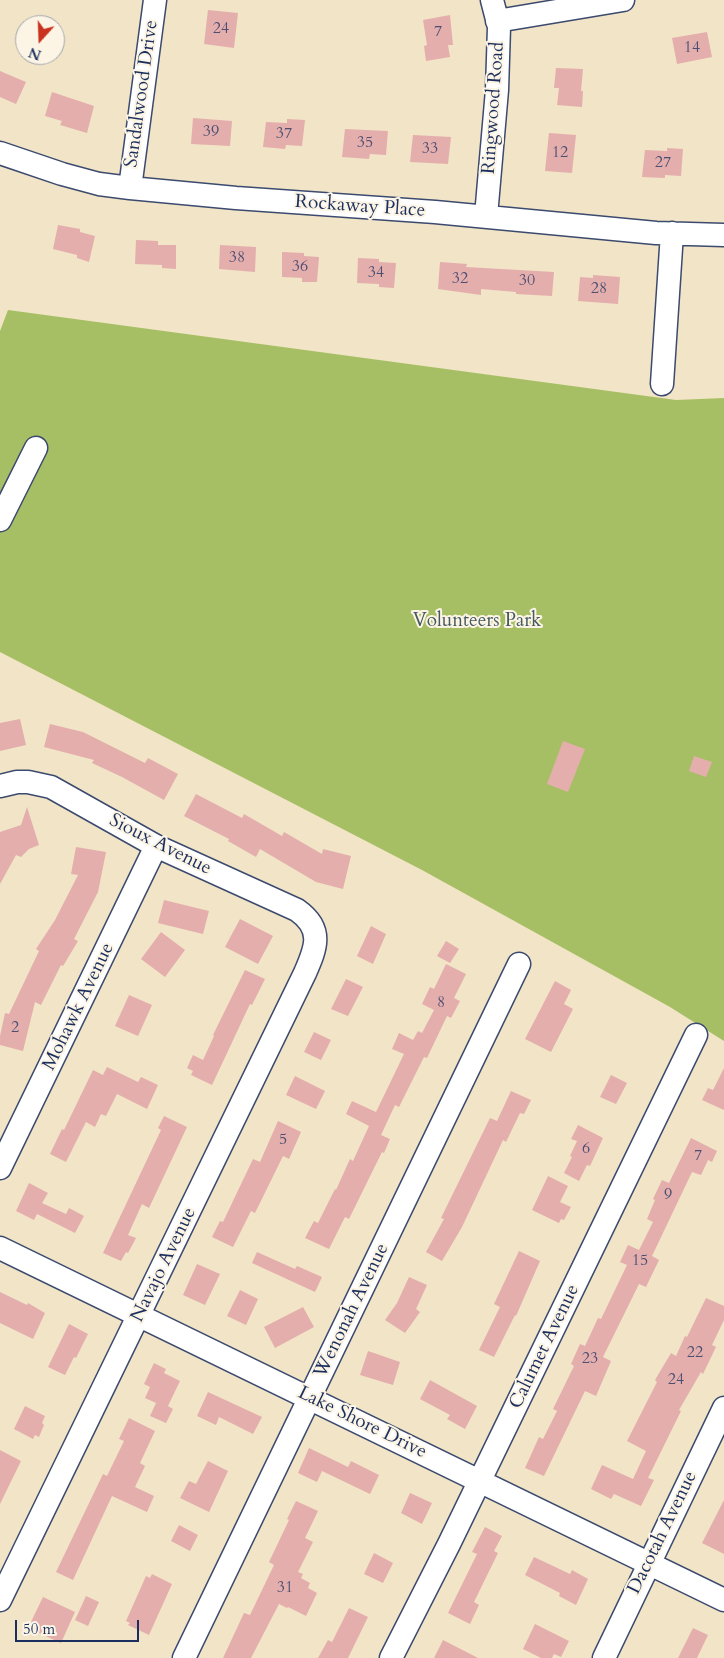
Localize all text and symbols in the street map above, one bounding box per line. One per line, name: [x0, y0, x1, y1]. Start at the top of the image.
north arrow: [15, 15, 65, 65]
street label: Sandalwood Drive: [120, 19, 164, 169]
house number: 24: [213, 19, 229, 39]
house number: 7: [434, 22, 442, 42]
house number: 14: [684, 38, 700, 58]
street label: Ringwood Road: [478, 41, 510, 175]
text: N: [26, 43, 44, 65]
house number: 39: [203, 122, 219, 142]
house number: 37: [276, 124, 292, 144]
house number: 35: [357, 133, 373, 153]
house number: 33: [422, 139, 438, 159]
house number: 12: [552, 143, 568, 163]
house number: 27: [655, 153, 671, 173]
street label: Rockaway Place: [294, 191, 426, 223]
house number: 38: [229, 248, 245, 268]
house number: 36: [292, 257, 308, 277]
house number: 34: [368, 263, 384, 283]
house number: 32: [452, 269, 468, 289]
house number: 30: [519, 271, 535, 291]
house number: 28: [591, 279, 607, 299]
park label: Volunteers Park: [413, 611, 541, 633]
street label: Sioux Avenue: [105, 809, 215, 881]
street label: Mohawk Avenue: [38, 940, 120, 1074]
house number: 8: [437, 993, 445, 1013]
house number: 2: [11, 1018, 19, 1038]
house number: 5: [279, 1130, 287, 1150]
house number: 6: [582, 1139, 590, 1159]
house number: 7: [694, 1146, 702, 1166]
house number: 9: [664, 1185, 672, 1205]
street label: Navajo Avenue: [126, 1204, 202, 1326]
street label: Wenonah Avenue: [310, 1240, 394, 1382]
house number: 15: [632, 1251, 648, 1271]
street label: Calumet Avenue: [505, 1281, 585, 1413]
house number: 22: [687, 1343, 703, 1363]
house number: 23: [582, 1349, 598, 1369]
house number: 24: [668, 1370, 684, 1390]
street label: Lake Shore Drive: [294, 1382, 430, 1464]
street label: Dacotah Avenue: [623, 1468, 703, 1598]
house number: 31: [277, 1578, 293, 1598]
scale bar: [18, 1610, 141, 1642]
text: 50 m: [23, 1619, 55, 1639]

